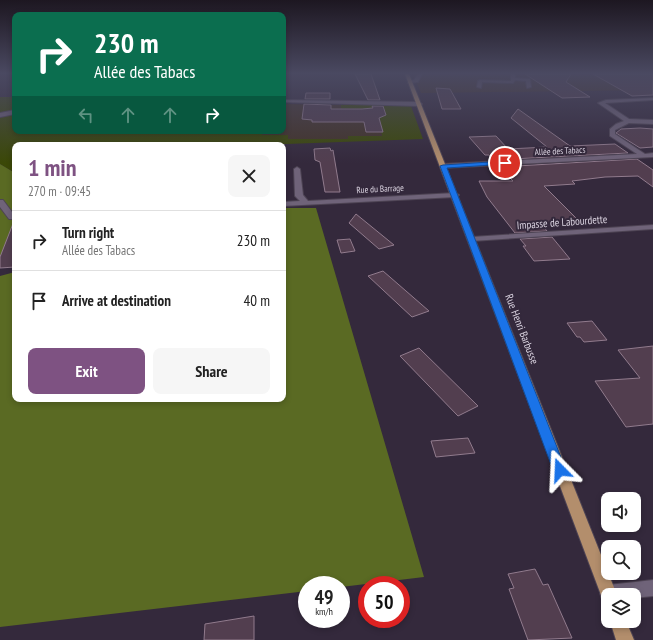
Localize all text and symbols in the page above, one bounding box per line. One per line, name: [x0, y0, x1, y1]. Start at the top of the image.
text: 230 m: [94, 24, 158, 61]
icon: right: [28, 28, 80, 80]
text: Allée des Tabacs: [94, 60, 195, 83]
icon: left: [75, 104, 97, 126]
icon: ahead: [117, 104, 139, 126]
icon: ahead: [159, 104, 181, 126]
icon: right: [201, 104, 223, 126]
street label: Allée des Tabacs: [534, 144, 586, 157]
pin: [488, 146, 522, 180]
text: 1 min: [28, 152, 76, 183]
icon: arrive: [494, 152, 516, 174]
button: close: [228, 155, 270, 197]
street label: Rue du Barrage: [356, 182, 404, 195]
text: 270 m · 09:45: [28, 183, 91, 200]
street label: Impasse de Labourdette: [516, 212, 608, 232]
text: Turn right: [62, 223, 114, 242]
icon: right: [28, 230, 50, 252]
text: 230 m: [237, 231, 270, 250]
text: Allée des Tabacs: [62, 242, 135, 259]
icon: arrive: [28, 290, 50, 312]
text: Arrive at destination: [62, 291, 171, 310]
text: 40 m: [244, 291, 270, 310]
street label: Rue Henri Barbusse: [502, 292, 542, 366]
button: Exit: [28, 348, 145, 394]
button: Share: [153, 348, 270, 394]
position arrow: [539, 449, 581, 491]
map controls: [601, 492, 641, 628]
button: sound: [601, 492, 641, 532]
button: search: [601, 540, 641, 580]
speed limit sign: 50: [358, 576, 410, 628]
text: 49: [314, 584, 334, 610]
button: layers: [601, 588, 641, 628]
text: km/h: [315, 605, 333, 618]

